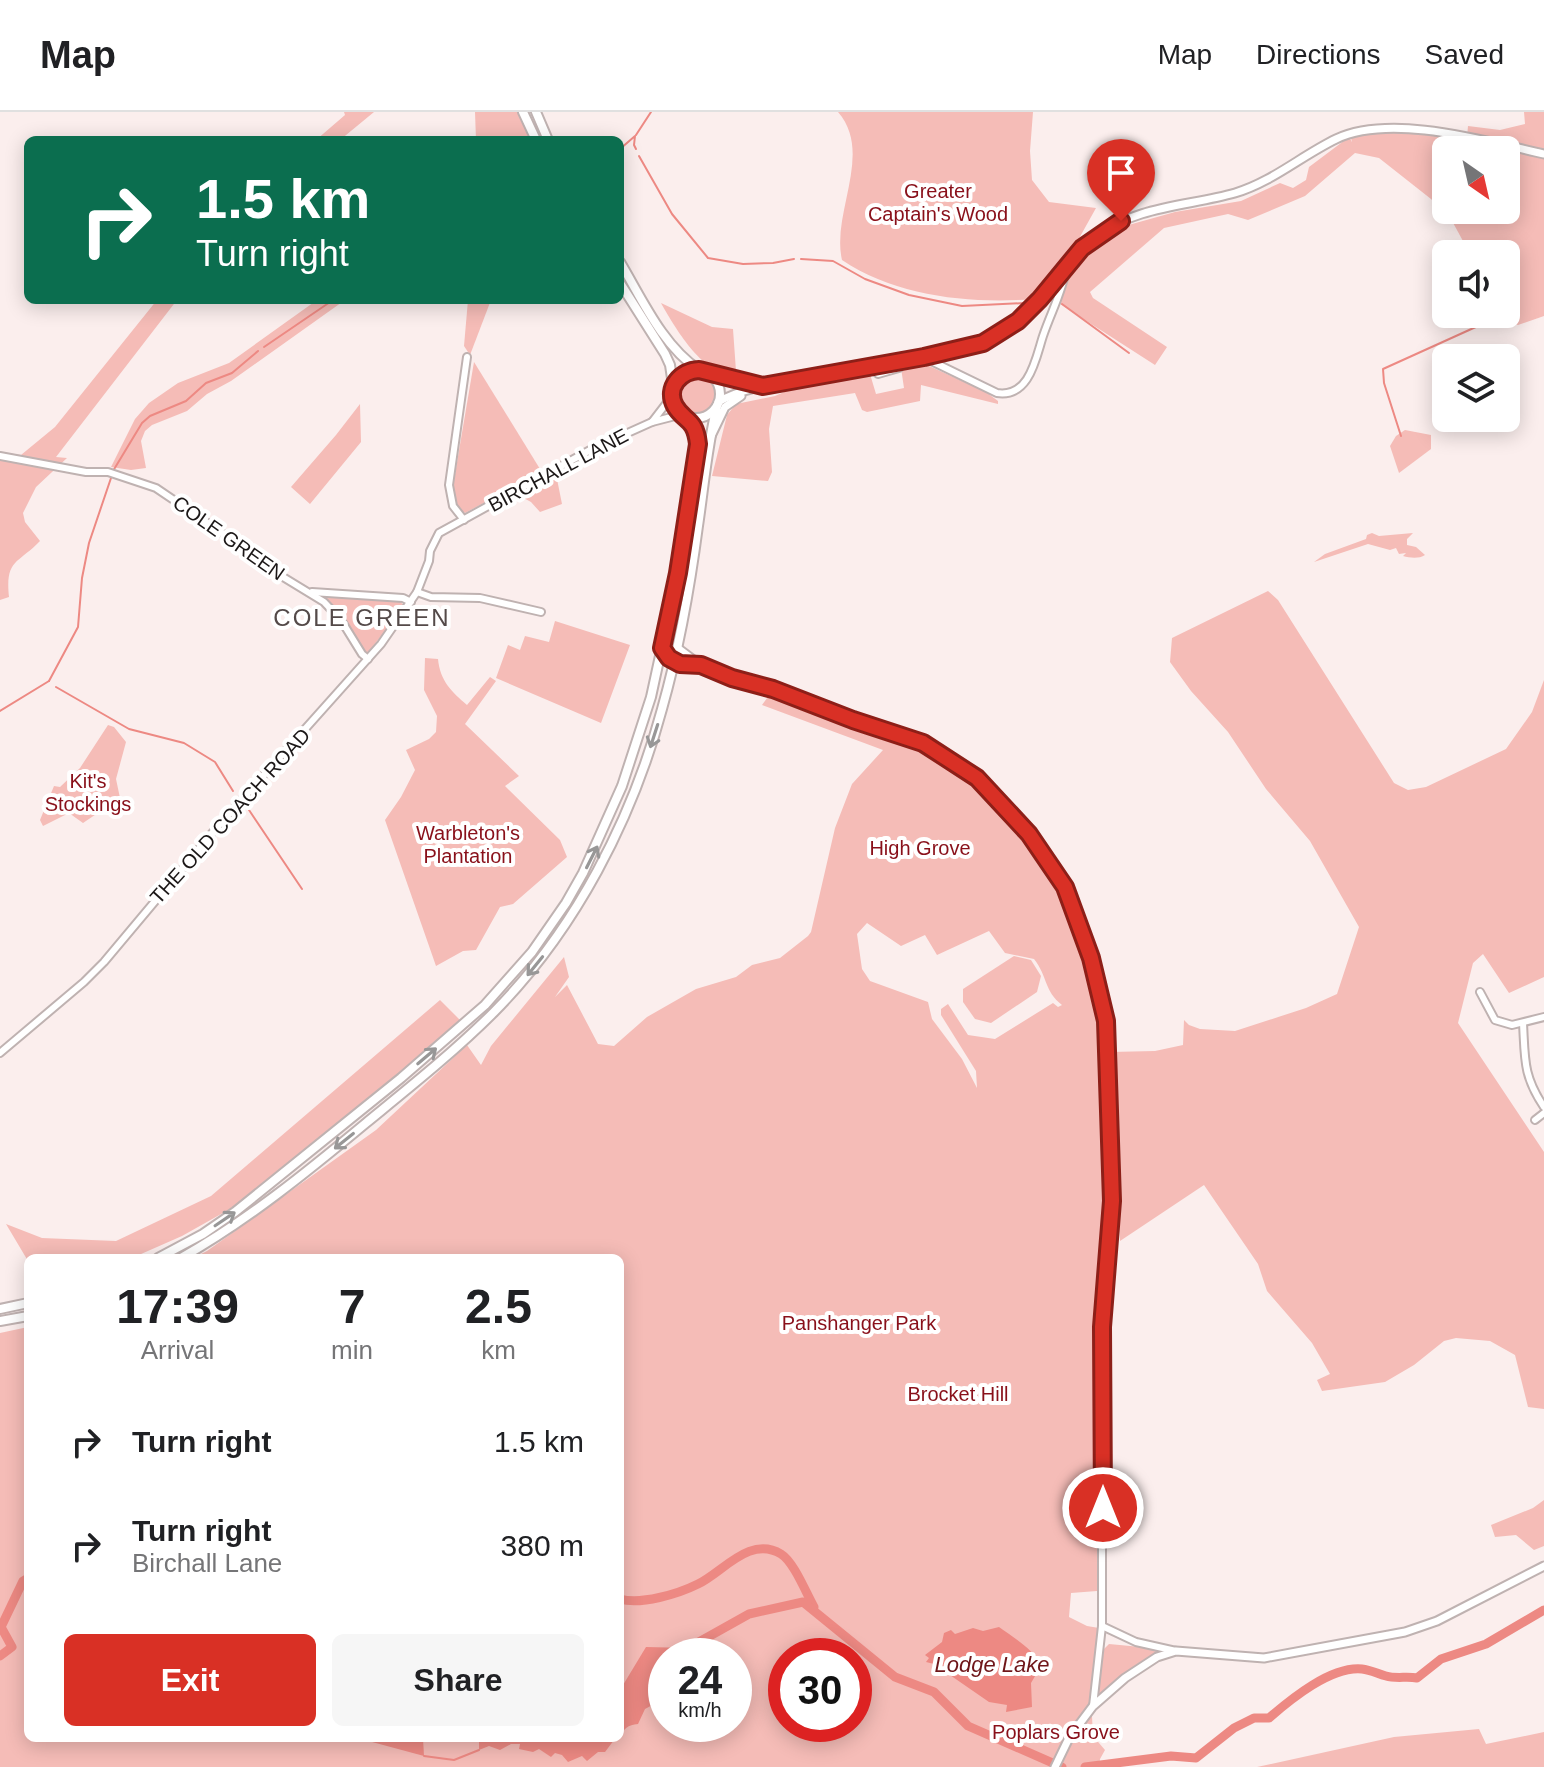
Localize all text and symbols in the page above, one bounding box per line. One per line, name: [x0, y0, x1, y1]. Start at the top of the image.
text: Map: [40, 34, 116, 76]
text: Map: [1158, 39, 1212, 70]
text: Directions: [1256, 39, 1381, 70]
text: Saved: [1425, 39, 1504, 70]
north arrow: [1432, 136, 1520, 224]
map controls: [1432, 136, 1520, 432]
pin: [1087, 139, 1155, 221]
icon: arrive: [1099, 151, 1143, 195]
text: 1.5 km: [196, 167, 370, 230]
icon: right: [64, 168, 168, 272]
park label: Greater Captain's Wood: [868, 180, 1008, 225]
text: Turn right: [196, 233, 349, 274]
button: sound: [1432, 240, 1520, 328]
button: layers: [1432, 344, 1520, 432]
street label: BIRCHALL LANE: [484, 424, 632, 516]
street label: COLE GREEN: [169, 491, 289, 585]
district label: COLE GREEN: [273, 604, 451, 631]
one-way arrow: [646, 722, 661, 748]
street label: THE OLD COACH ROAD: [146, 724, 314, 908]
park label: Kit's Stockings: [45, 770, 131, 815]
park label: Warbleton's Plantation: [416, 822, 520, 867]
park label: High Grove: [869, 837, 971, 859]
one-way arrow: [584, 846, 600, 870]
one-way arrow: [526, 955, 544, 975]
one-way arrow: [417, 1047, 437, 1065]
one-way arrow: [334, 1132, 355, 1150]
one-way arrow: [213, 1211, 236, 1227]
text: 17:39: [116, 1280, 239, 1333]
text: 7: [339, 1280, 365, 1333]
text: 2.5: [465, 1280, 532, 1333]
park label: Panshanger Park: [782, 1312, 937, 1334]
text: Arrival: [141, 1335, 214, 1365]
text: min: [331, 1335, 373, 1365]
text: km: [481, 1335, 516, 1365]
park label: Brocket Hill: [907, 1383, 1009, 1405]
icon: right: [64, 1420, 108, 1464]
text: Turn right: [132, 1425, 271, 1458]
text: 1.5 km: [494, 1425, 584, 1458]
position arrow: [1061, 1466, 1145, 1550]
text: Turn right: [132, 1514, 271, 1547]
icon: right: [64, 1524, 108, 1568]
text: 380 m: [501, 1529, 584, 1562]
text: Birchall Lane: [132, 1548, 282, 1578]
button: Exit: [64, 1634, 316, 1726]
button: Share: [332, 1634, 584, 1726]
speed limit sign: 30: [768, 1638, 872, 1742]
water label: Lodge Lake: [935, 1652, 1050, 1677]
text: 24: [678, 1658, 722, 1702]
text: km/h: [678, 1699, 722, 1721]
park label: Poplars Grove: [992, 1721, 1120, 1743]

